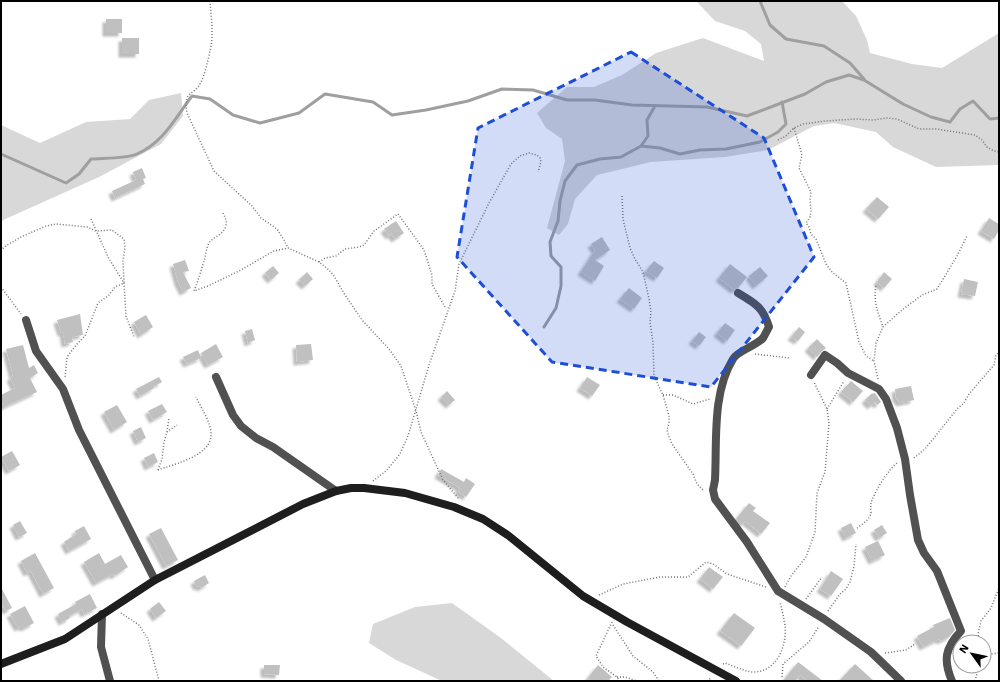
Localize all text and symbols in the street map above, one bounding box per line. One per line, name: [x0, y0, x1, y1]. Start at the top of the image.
north arrow: [952, 634, 992, 674]
text: N: [956, 642, 972, 656]

